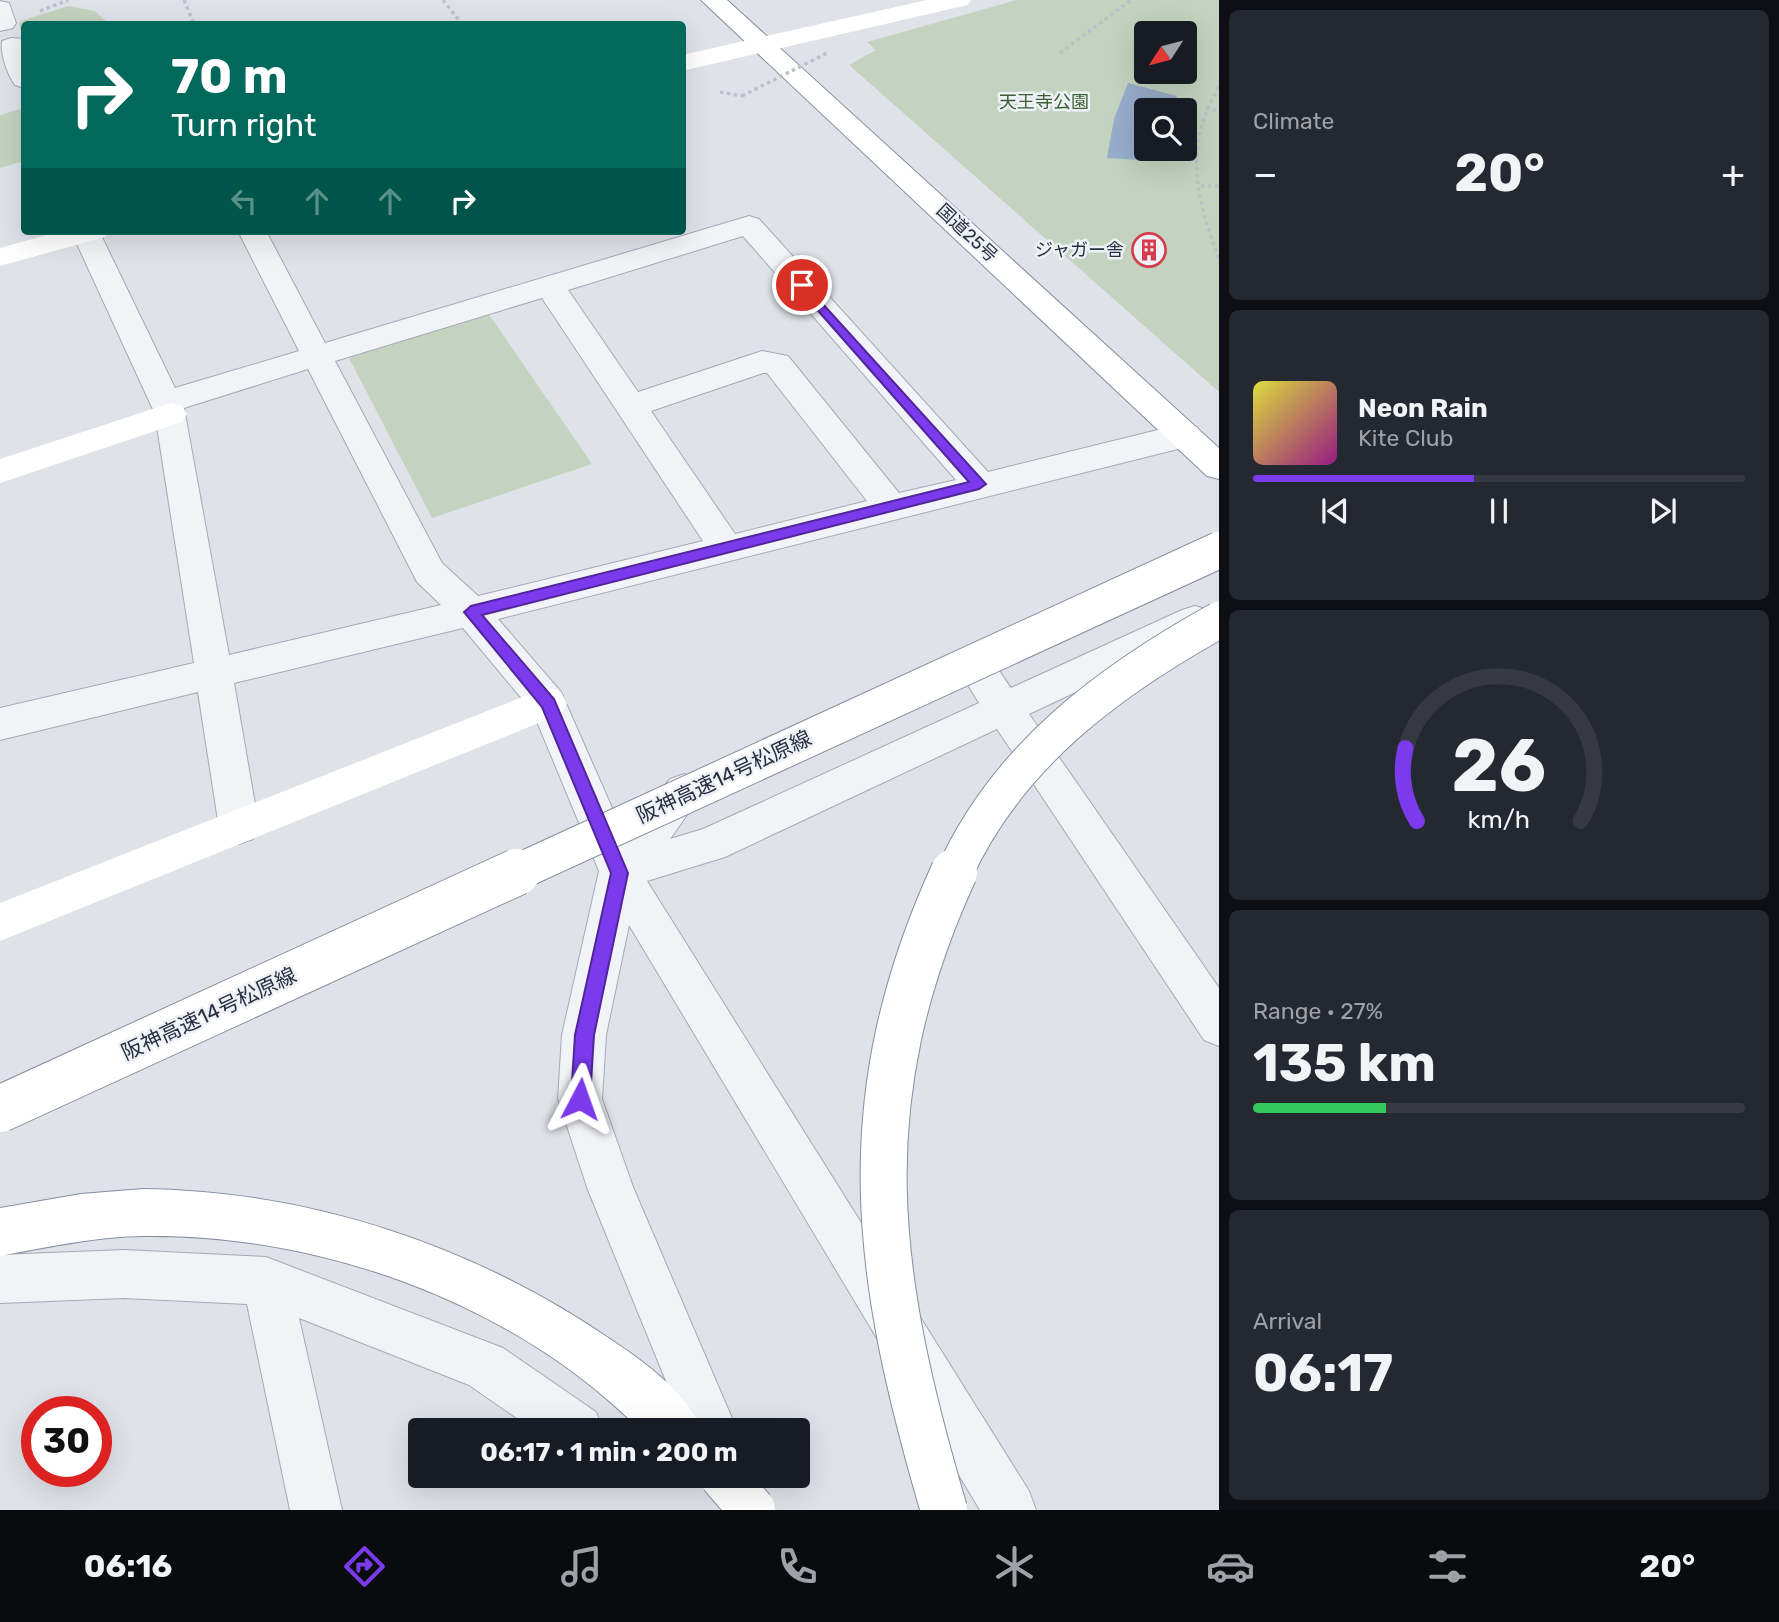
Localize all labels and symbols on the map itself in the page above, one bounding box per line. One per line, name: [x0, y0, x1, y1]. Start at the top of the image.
north arrow: [1134, 21, 1197, 84]
park label: 天王寺公園: [999, 91, 1089, 113]
street label: 国道25号: [932, 199, 1002, 267]
building icon: ジャガー舎: [1130, 231, 1168, 269]
place label: ジャガー舎: [1035, 239, 1124, 261]
pin: [772, 255, 832, 315]
street label: 阪神高速14号松原線: [632, 725, 815, 828]
street label: 阪神高速14号松原線: [117, 962, 300, 1065]
position arrow: [543, 1062, 617, 1136]
speed limit sign: 30: [21, 1396, 112, 1487]

